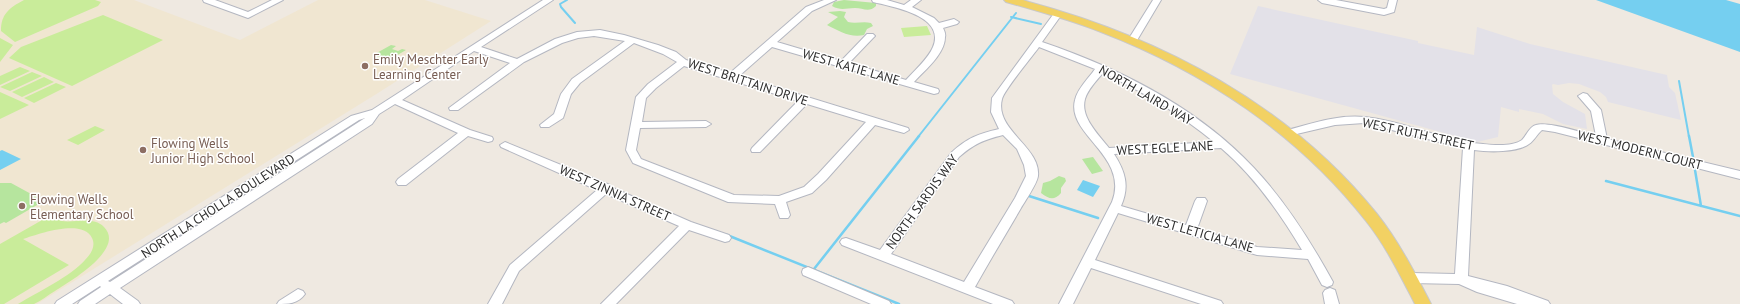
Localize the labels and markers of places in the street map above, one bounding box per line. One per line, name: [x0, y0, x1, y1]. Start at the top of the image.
place label: Emily Meschter Early Learning Center: [373, 51, 489, 83]
marker: Emily Meschter Early Learning Center: [360, 61, 370, 71]
place label: Flowing Wells Junior High School: [150, 135, 255, 167]
marker: Flowing Wells Junior High School: [138, 145, 148, 155]
place label: Flowing Wells Elementary School: [30, 191, 134, 223]
marker: Flowing Wells Elementary School: [17, 201, 27, 211]

